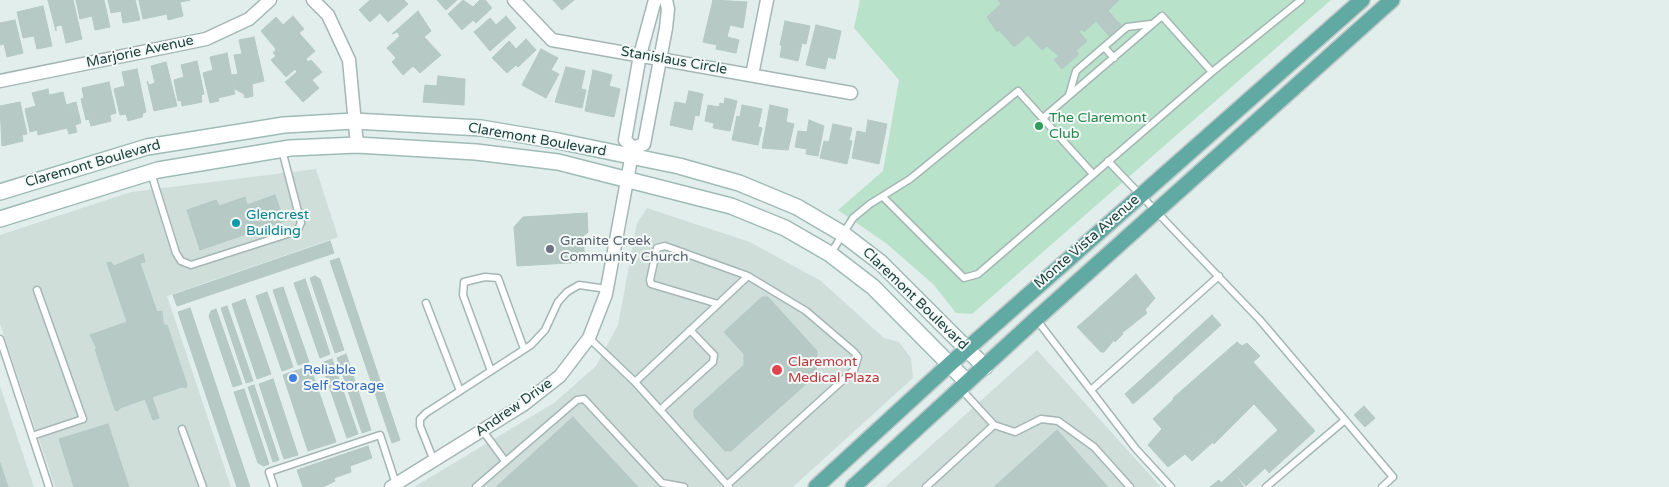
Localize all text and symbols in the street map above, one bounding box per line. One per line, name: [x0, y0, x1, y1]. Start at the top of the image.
street label: Marjorie Avenue: [85, 32, 195, 72]
street label: Stanislaus Circle: [620, 43, 728, 79]
place label: The Claremont Club: [1049, 110, 1147, 142]
street label: Claremont Boulevard: [467, 120, 607, 160]
marker: The Claremont Club: [1033, 120, 1045, 132]
street label: Claremont Boulevard: [23, 137, 163, 191]
street label: Monte Vista Avenue: [1031, 192, 1143, 292]
place label: Glencrest Building: [246, 207, 309, 240]
marker: Glencrest Building: [230, 217, 242, 229]
place label: Granite Creek Community Church: [560, 233, 689, 266]
marker: Granite Creek Community Church: [544, 243, 556, 255]
street label: Claremont Boulevard: [859, 244, 971, 354]
place label: Claremont Medical Plaza: [788, 354, 880, 387]
place label: Reliable Self Storage: [303, 362, 384, 394]
marker: Claremont Medical Plaza: [770, 363, 784, 377]
marker: Reliable Self Storage: [287, 372, 299, 384]
street label: Andrew Drive: [472, 375, 556, 441]

